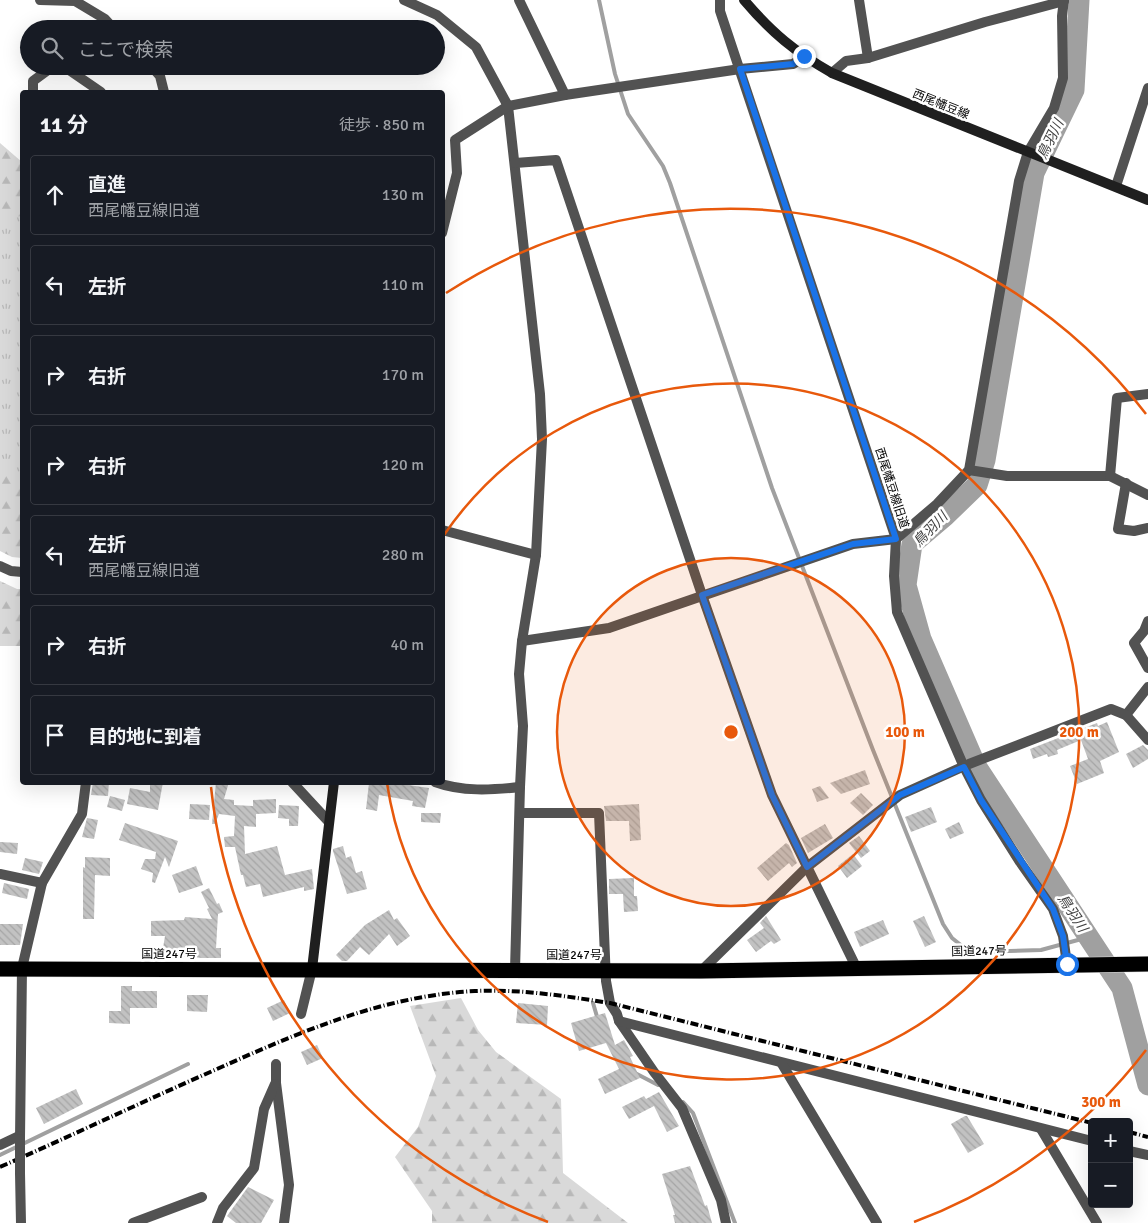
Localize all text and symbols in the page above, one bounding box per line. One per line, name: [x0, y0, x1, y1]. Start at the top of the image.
search box: [20, 20, 445, 75]
icon: search: [38, 34, 66, 62]
text: ここで検索: [78, 38, 173, 62]
route end: [793, 45, 816, 68]
street label: 西尾幡豆線: [910, 86, 971, 123]
text: 11 分: [40, 112, 88, 138]
text: 徒歩 · 850 m: [339, 115, 425, 135]
water label: 鳥羽川: [1034, 115, 1068, 162]
text: 直進: [88, 173, 126, 197]
icon: ahead: [41, 181, 69, 209]
text: 130 m: [382, 185, 424, 205]
text: 西尾幡豆線旧道: [88, 201, 200, 221]
icon: left: [41, 271, 69, 299]
text: 左折: [88, 275, 126, 299]
text: 110 m: [382, 275, 424, 295]
icon: right: [41, 361, 69, 389]
text: 右折: [88, 365, 126, 389]
text: 170 m: [382, 365, 424, 385]
street label: 西尾幡豆線旧道: [871, 446, 912, 530]
icon: right: [41, 451, 69, 479]
text: 右折: [88, 455, 126, 479]
text: 120 m: [382, 455, 424, 475]
water label: 鳥羽川: [910, 507, 952, 550]
text: 左折: [88, 533, 126, 557]
icon: left: [41, 541, 69, 569]
text: 280 m: [382, 545, 424, 565]
text: 西尾幡豆線旧道: [88, 561, 200, 581]
icon: right: [41, 631, 69, 659]
text: 右折: [88, 635, 126, 659]
text: 40 m: [390, 635, 424, 655]
icon: arrive: [41, 721, 69, 749]
centre of rings: [722, 723, 740, 741]
text: 100 m: [885, 723, 925, 741]
text: 200 m: [1059, 723, 1099, 741]
text: 目的地に到着: [88, 725, 202, 749]
water label: 鳥羽川: [1054, 891, 1092, 937]
street label: 国道247号: [951, 944, 1007, 959]
street label: 国道247号: [141, 947, 197, 962]
street label: 国道247号: [546, 948, 602, 963]
route start: [1056, 953, 1079, 976]
text: 300 m: [1081, 1093, 1121, 1111]
map controls: [1088, 1118, 1133, 1208]
button: +: [1088, 1118, 1133, 1163]
button: −: [1088, 1163, 1133, 1208]

